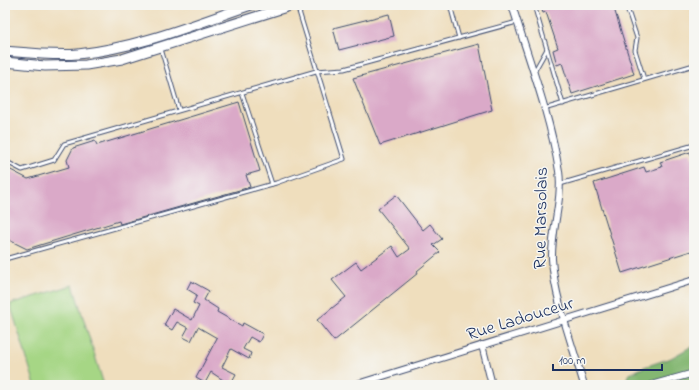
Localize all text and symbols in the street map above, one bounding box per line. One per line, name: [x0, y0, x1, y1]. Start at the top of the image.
street label: Rue Marsolais: [528, 167, 556, 269]
street label: Rue Ladouceur: [464, 291, 578, 349]
scale bar: [553, 346, 662, 372]
text: 100 m: [559, 352, 586, 370]

